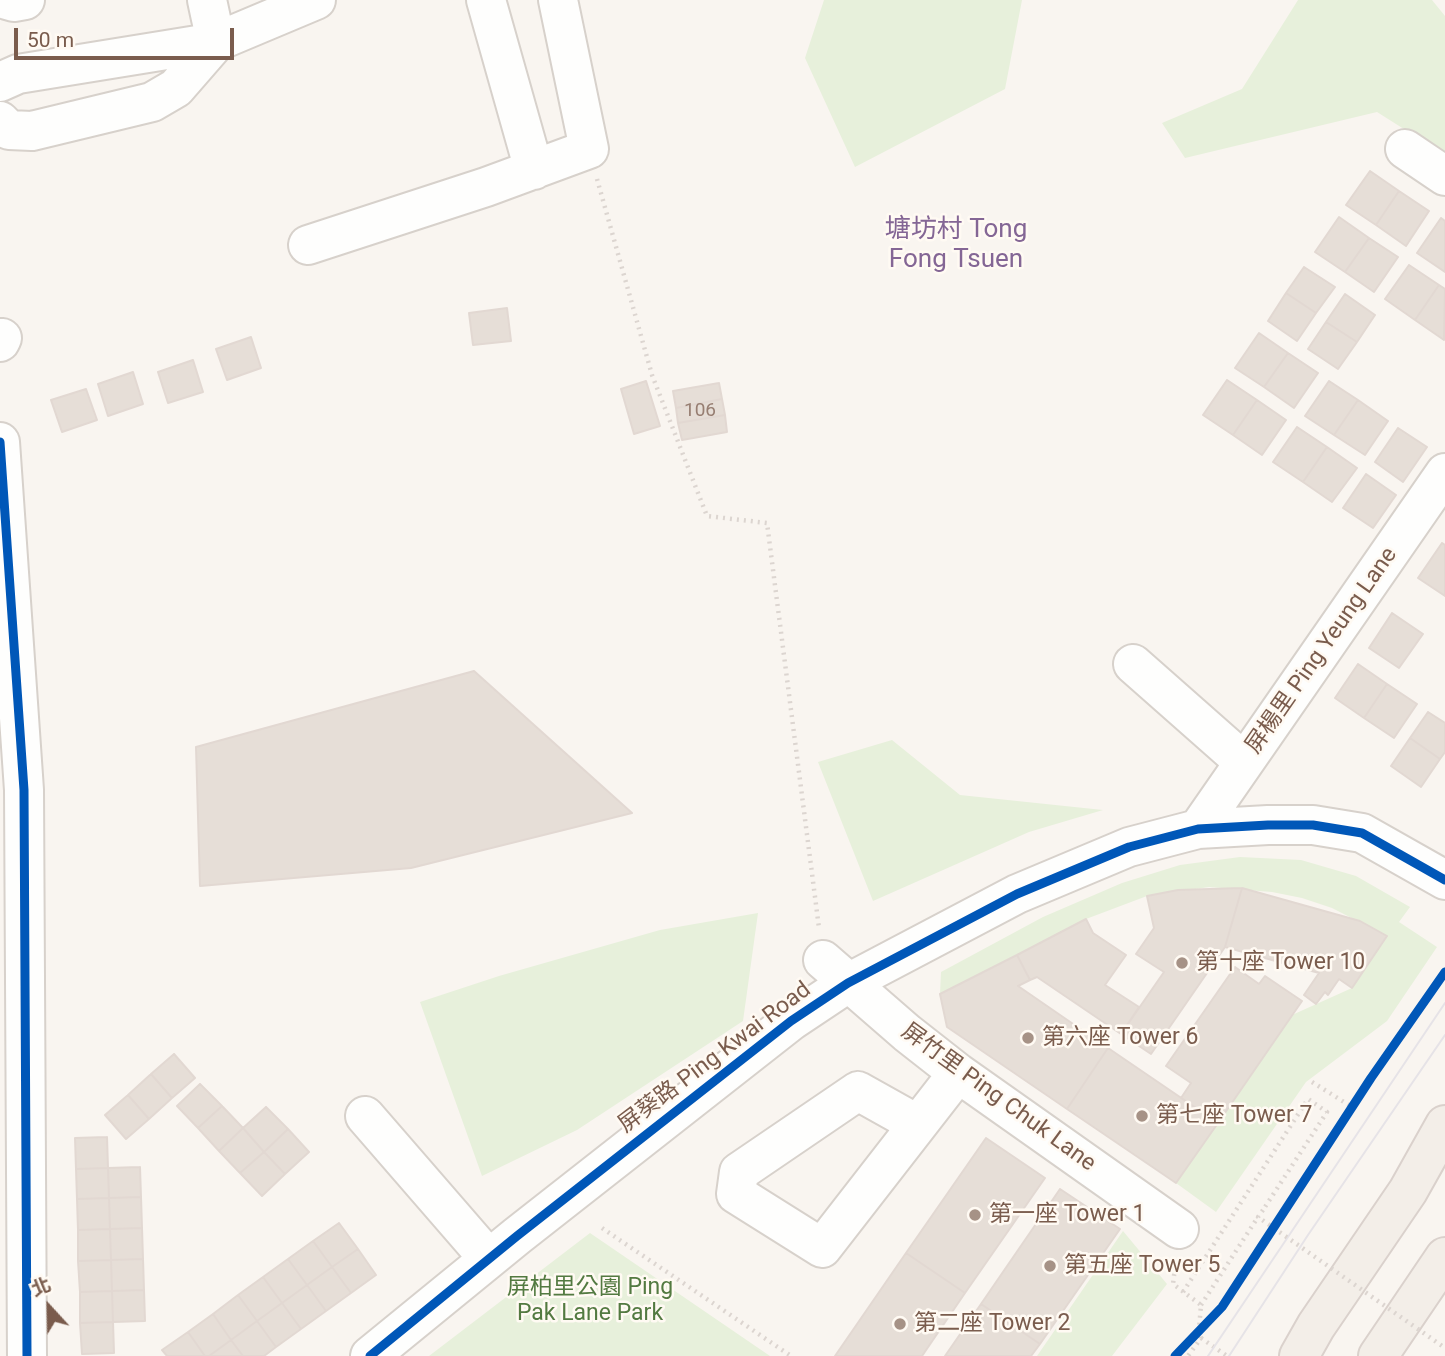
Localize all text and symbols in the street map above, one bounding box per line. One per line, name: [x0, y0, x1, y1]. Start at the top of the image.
scale bar: [18, 14, 238, 58]
text: 50 m: [27, 28, 74, 52]
district label: 塘坊村 Tong Fong Tsuen: [880, 214, 1032, 276]
house number: 106: [684, 400, 716, 422]
street label: 屏楊里 Ping Yeung Lane: [1240, 543, 1404, 759]
place label: 第十座 Tower 10: [1196, 949, 1365, 977]
marker: 第十座 Tower 10: [1174, 955, 1190, 971]
street label: 屏葵路 Ping Kwai Road: [613, 977, 817, 1139]
street label: 屏竹里 Ping Chuk Lane: [895, 1018, 1101, 1178]
place label: 第六座 Tower 6: [1042, 1024, 1198, 1052]
marker: 第六座 Tower 6: [1020, 1030, 1036, 1046]
place label: 第七座 Tower 7: [1156, 1102, 1312, 1130]
marker: 第七座 Tower 7: [1134, 1108, 1150, 1124]
place label: 第一座 Tower 1: [989, 1201, 1145, 1229]
marker: 第一座 Tower 1: [967, 1207, 983, 1223]
place label: 第五座 Tower 5: [1064, 1252, 1220, 1280]
marker: 第五座 Tower 5: [1042, 1258, 1058, 1274]
north arrow: [14, 1272, 84, 1342]
text: 北: [28, 1273, 54, 1301]
park label: 屏柏里公園 Ping Pak Lane Park: [507, 1274, 673, 1328]
place label: 第二座 Tower 2: [914, 1310, 1070, 1338]
marker: 第二座 Tower 2: [892, 1316, 908, 1332]

